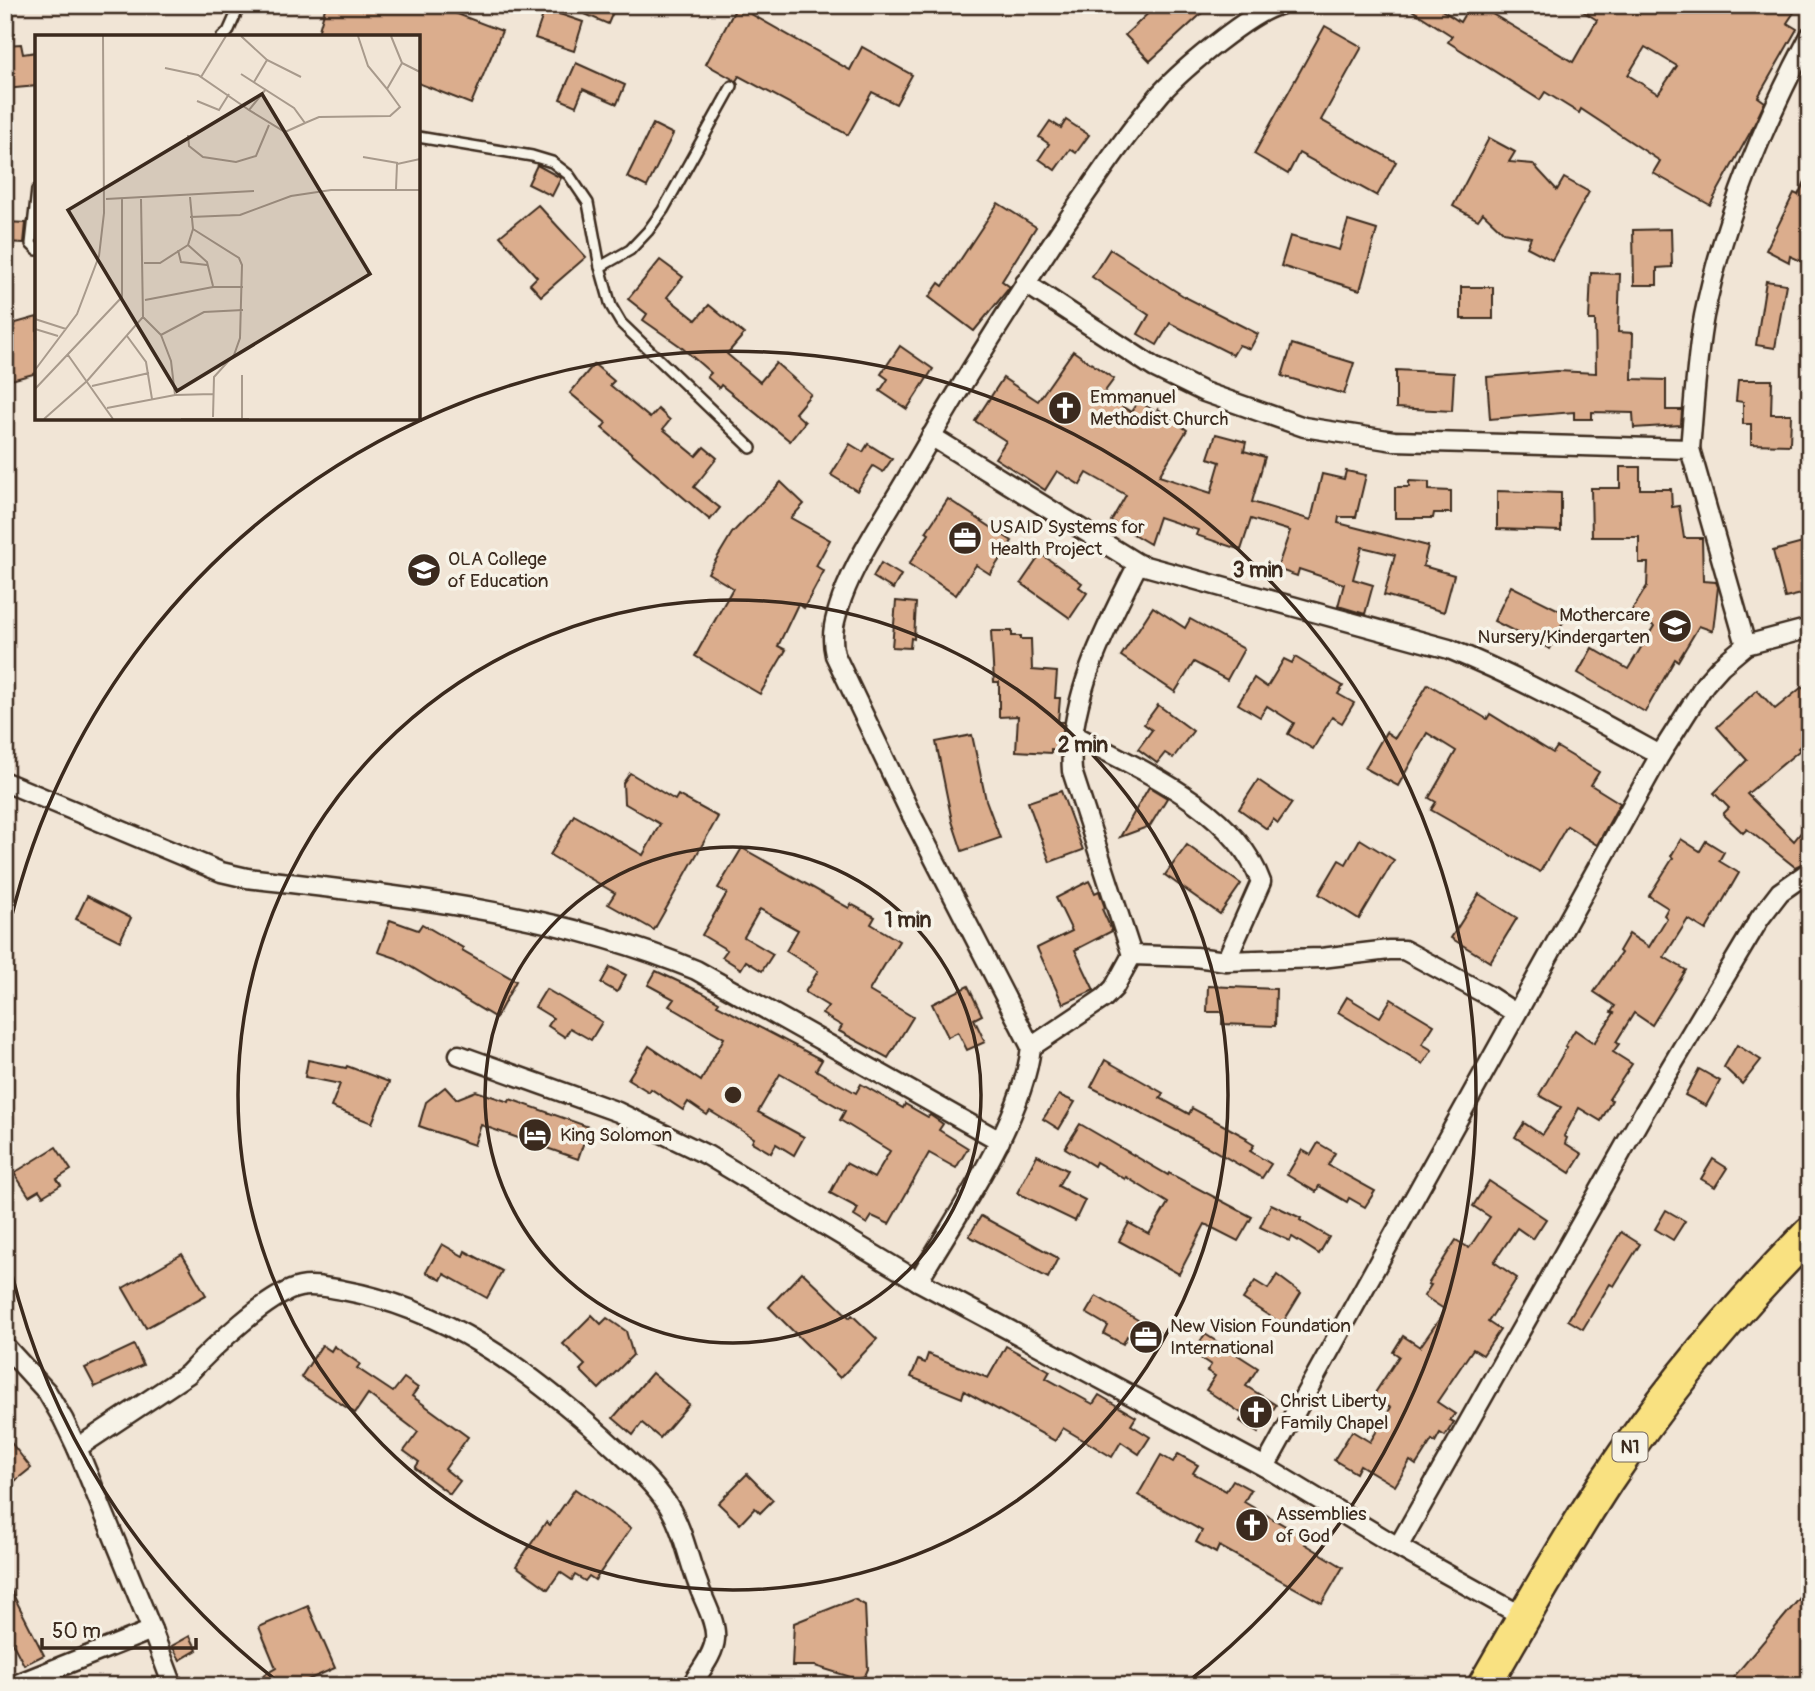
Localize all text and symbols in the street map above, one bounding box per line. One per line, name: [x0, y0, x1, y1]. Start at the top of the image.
inset map: [35, 35, 420, 420]
place label: Emmanuel Methodist Church: [1090, 385, 1228, 431]
church icon: Emmanuel Methodist Church: [1046, 389, 1084, 427]
place label: USAID Systems for Health Project: [990, 515, 1145, 561]
office icon: USAID Systems for Health Project: [946, 519, 984, 557]
place label: OLA College of Education: [448, 547, 549, 593]
school or university icon: OLA College of Education: [405, 551, 443, 589]
text: 3 min: [1233, 557, 1283, 584]
place label: Mothercare Nursery/Kindergarten: [1478, 603, 1651, 649]
school or university icon: Mothercare Nursery/Kindergarten: [1656, 607, 1694, 645]
text: 2 min: [1058, 732, 1108, 759]
text: 1 min: [885, 907, 932, 934]
centre of rings: [721, 1083, 745, 1107]
hotel icon: King Solomon: [516, 1116, 554, 1154]
place label: King Solomon: [560, 1123, 672, 1147]
place label: New Vision Foundation International: [1170, 1314, 1351, 1360]
office icon: New Vision Foundation International: [1127, 1318, 1165, 1356]
place label: Christ Liberty Family Chapel: [1280, 1389, 1388, 1435]
church icon: Christ Liberty Family Chapel: [1237, 1393, 1275, 1431]
road number: N1: [1612, 1432, 1648, 1462]
place label: Assemblies of God: [1276, 1502, 1367, 1548]
church icon: Assemblies of God: [1233, 1506, 1271, 1544]
scale bar: [42, 1607, 196, 1651]
text: 50 m: [52, 1618, 101, 1645]

